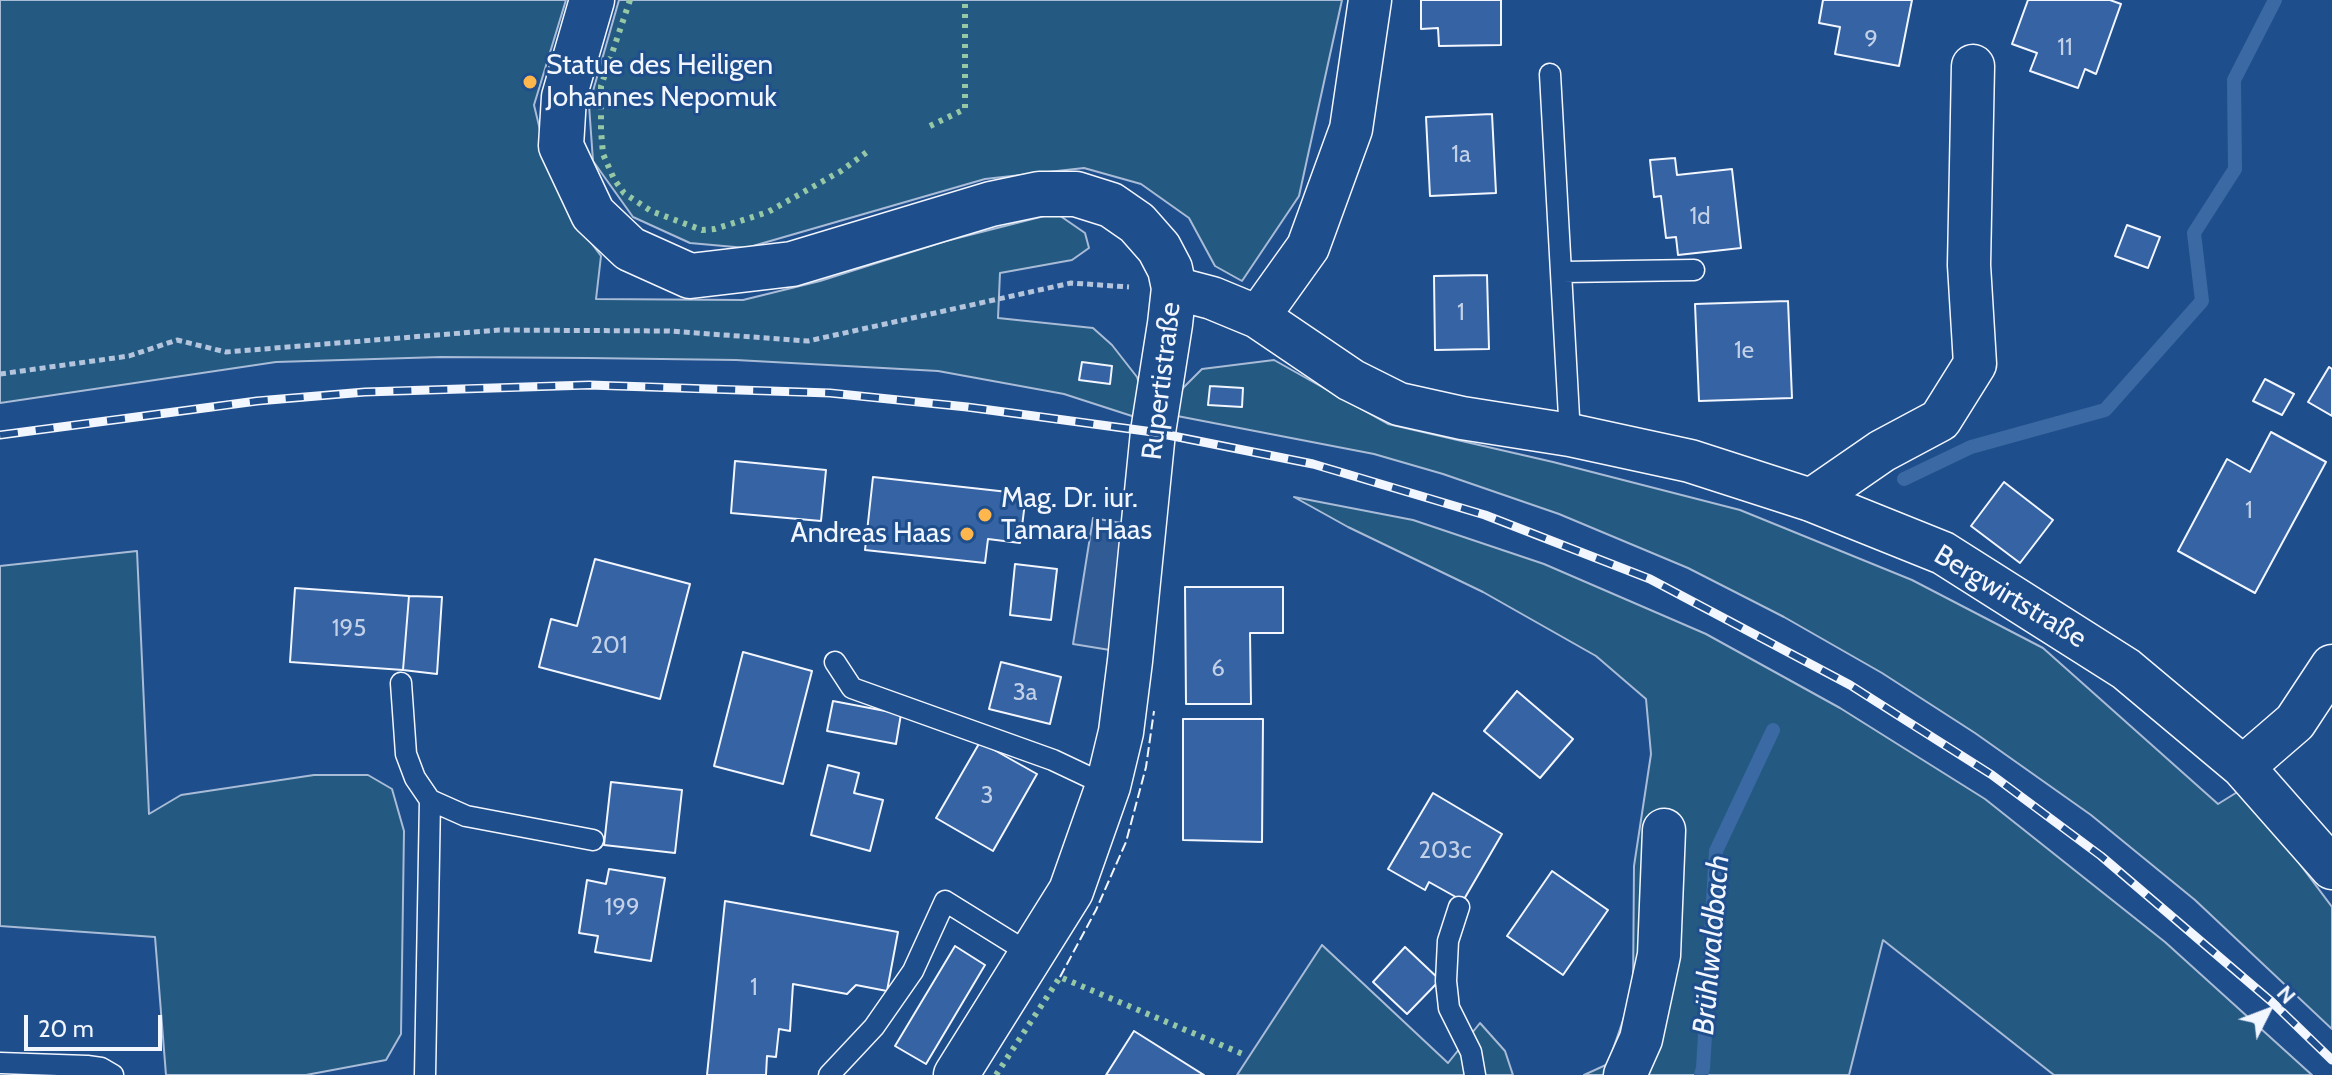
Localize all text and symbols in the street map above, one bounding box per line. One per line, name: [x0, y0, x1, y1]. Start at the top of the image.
house number: 9: [1864, 26, 1878, 54]
house number: 11: [2057, 34, 2073, 62]
place label: Statue des Heiligen Johannes Nepomuk: [546, 49, 777, 115]
marker: Statue des Heiligen Johannes Nepomuk: [521, 73, 539, 91]
house number: 1a: [1451, 141, 1471, 169]
house number: 1d: [1689, 203, 1711, 231]
house number: 1: [1457, 299, 1465, 327]
street label: Rupertistraße: [1136, 300, 1188, 462]
house number: 1e: [1734, 337, 1754, 365]
place label: Mag. Dr. iur. Tamara Haas: [1001, 482, 1152, 548]
house number: 1: [2245, 497, 2253, 525]
marker: Mag. Dr. iur. Tamara Haas: [976, 506, 994, 524]
place label: Andreas Haas: [790, 517, 951, 551]
marker: Andreas Haas: [958, 525, 976, 543]
street label: Bergwirtstraße: [1928, 538, 2092, 656]
house number: 195: [332, 615, 366, 643]
house number: 201: [590, 632, 628, 660]
house number: 6: [1211, 655, 1225, 683]
house number: 3a: [1013, 679, 1037, 707]
house number: 3: [981, 782, 993, 810]
house number: 203c: [1418, 837, 1472, 865]
water label: Brühlwaldbach: [1686, 854, 1738, 1036]
house number: 199: [604, 894, 640, 922]
north arrow: [2228, 971, 2308, 1051]
house number: 1: [750, 974, 758, 1002]
text: N: [2271, 980, 2301, 1009]
scale bar: [28, 999, 166, 1049]
text: 20 m: [38, 1014, 94, 1043]

